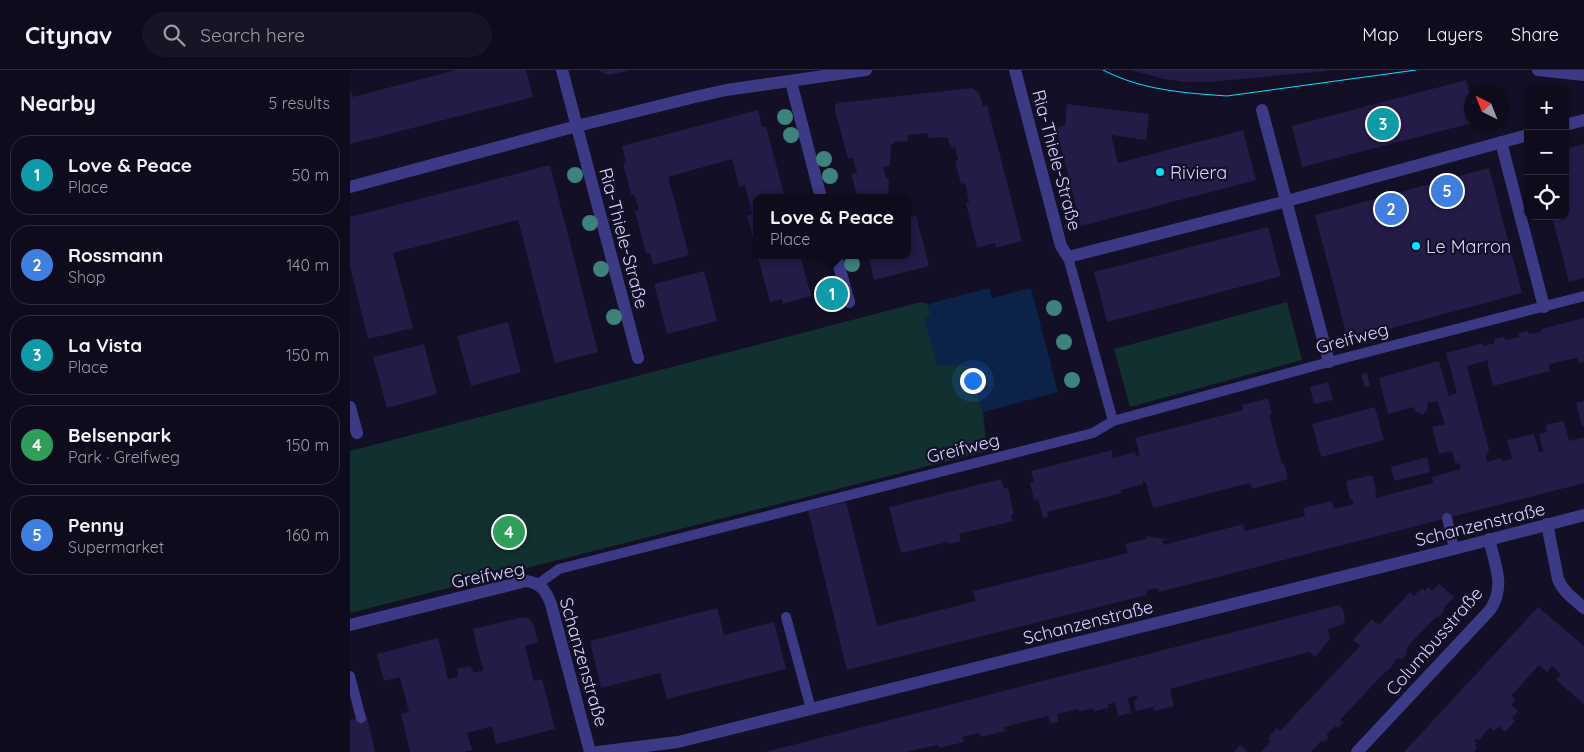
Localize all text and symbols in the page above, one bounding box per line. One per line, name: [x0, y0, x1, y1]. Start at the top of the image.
search box: [142, 12, 492, 57]
text: Citynav: [25, 20, 112, 50]
icon: search: [160, 21, 188, 49]
text: Search here: [200, 23, 305, 47]
text: Map: [1362, 23, 1399, 46]
text: Layers: [1427, 23, 1483, 46]
text: Share: [1511, 23, 1559, 46]
north arrow: [1464, 85, 1509, 130]
map controls: [1524, 85, 1569, 220]
button: +: [1524, 85, 1569, 130]
street label: Ria-Thiele-Straße: [1027, 87, 1087, 233]
text: Nearby: [20, 90, 96, 116]
text: 5 results: [269, 93, 330, 113]
pin: 3: [1367, 105, 1399, 143]
button: −: [1524, 130, 1569, 175]
text: Love & Peace: [68, 153, 192, 177]
place label: Riviera: [1170, 161, 1227, 184]
text: 1: [34, 165, 40, 185]
text: 50 m: [292, 165, 329, 185]
street label: Ria-Thiele-Straße: [594, 165, 654, 311]
marker: Riviera: [1154, 166, 1166, 178]
pin: 5: [1431, 172, 1463, 210]
button: locate: [1524, 175, 1569, 220]
text: Place: [68, 177, 108, 197]
pin: 2: [1375, 190, 1407, 228]
popup: [753, 194, 911, 259]
text: Love & Peace: [770, 205, 894, 229]
text: Place: [770, 229, 810, 249]
place label: Le Marron: [1426, 235, 1511, 258]
marker: Le Marron: [1410, 240, 1422, 252]
text: Rossmann: [68, 243, 163, 267]
text: 2: [32, 255, 42, 275]
text: 140 m: [286, 255, 329, 275]
text: Shop: [68, 267, 105, 287]
pin: 1: [816, 275, 848, 313]
street label: Greifweg: [1313, 317, 1391, 359]
text: La Vista: [68, 333, 142, 357]
text: 3: [33, 345, 41, 365]
text: 150 m: [286, 345, 329, 365]
text: Place: [68, 357, 108, 377]
your location: [960, 368, 986, 394]
text: Belsenpark: [68, 423, 171, 447]
street label: Greifweg: [924, 428, 1002, 468]
text: 4: [32, 435, 42, 455]
text: 150 m: [286, 435, 329, 455]
text: Park · Greifweg: [68, 447, 180, 467]
street label: Schanzenstraße: [1413, 497, 1547, 551]
text: Penny: [68, 513, 124, 537]
pin: 4: [493, 513, 525, 551]
text: 5: [32, 525, 42, 545]
text: 160 m: [286, 525, 329, 545]
text: Supermarket: [68, 537, 164, 557]
street label: Greifweg: [449, 557, 527, 593]
street label: Columbusstraße: [1381, 582, 1487, 700]
street label: Schanzenstraße: [555, 595, 613, 729]
street label: Schanzenstraße: [1021, 595, 1155, 649]

